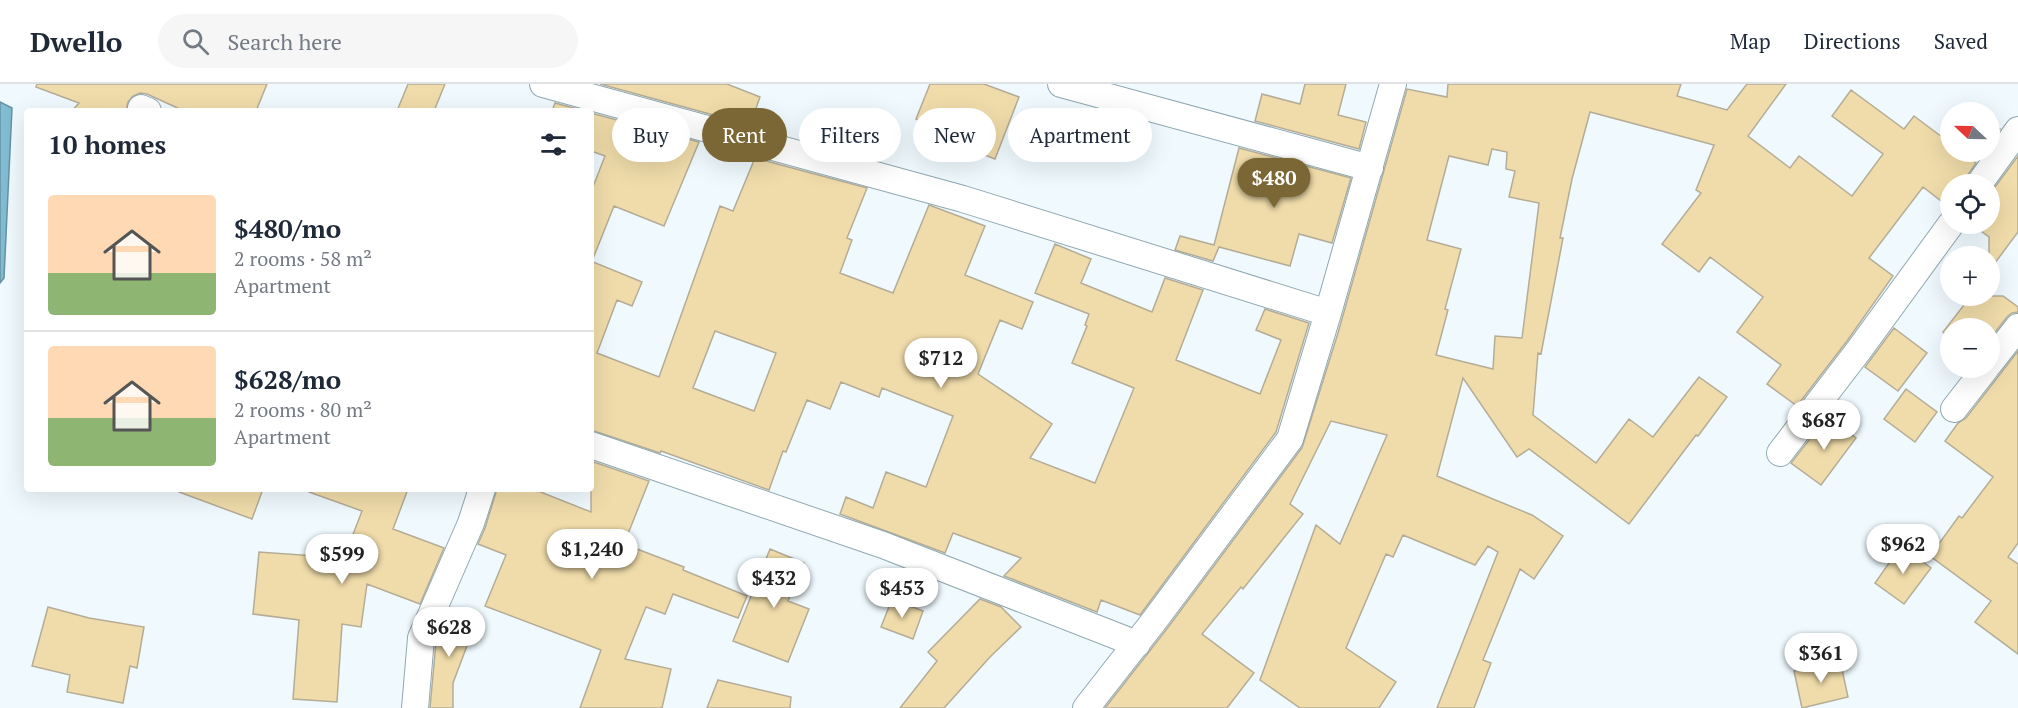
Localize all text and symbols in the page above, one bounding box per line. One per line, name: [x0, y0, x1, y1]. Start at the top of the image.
search box: [158, 14, 578, 68]
text: Dwello: [30, 23, 122, 60]
icon: search: [179, 25, 212, 58]
text: Search here: [227, 27, 342, 56]
text: Map: [1730, 27, 1771, 55]
text: Directions: [1804, 27, 1901, 55]
text: Saved: [1934, 27, 1988, 55]
north arrow: [1940, 102, 2000, 162]
map controls: [1940, 102, 2000, 378]
chip: Buy: [612, 108, 690, 162]
chip: Rent: [702, 108, 787, 162]
chip: Filters: [799, 108, 901, 162]
chip: New: [913, 108, 996, 162]
chip: Apartment: [1008, 108, 1152, 162]
text: 10 homes: [48, 127, 166, 161]
icon: filters: [537, 128, 570, 161]
pin: $480: [1238, 158, 1310, 209]
text: $480: [1251, 164, 1297, 191]
button: locate: [1940, 174, 2000, 234]
text: $480/mo: [234, 211, 341, 245]
icon: home: [96, 219, 168, 291]
text: 2 rooms · 58 m²: [234, 245, 372, 272]
button: +: [1940, 246, 2000, 306]
text: Apartment: [234, 272, 331, 299]
button: −: [1940, 318, 2000, 378]
pin: $712: [905, 338, 977, 389]
text: $712: [918, 344, 964, 371]
text: $628/mo: [234, 362, 341, 396]
icon: home: [96, 370, 168, 442]
text: 2 rooms · 80 m²: [234, 396, 372, 423]
pin: $687: [1788, 400, 1860, 451]
text: $687: [1801, 406, 1847, 433]
text: Apartment: [234, 423, 331, 450]
pin: $962: [1867, 524, 1939, 575]
pin: $1,240: [543, 529, 641, 580]
text: $962: [1880, 530, 1926, 557]
pin: $599: [306, 534, 378, 585]
text: $1,240: [561, 535, 623, 562]
text: $599: [319, 540, 365, 567]
pin: $432: [738, 558, 810, 609]
text: $432: [751, 564, 797, 591]
pin: $453: [866, 568, 938, 619]
text: $453: [879, 574, 925, 601]
pin: $628: [413, 607, 485, 658]
text: $628: [426, 613, 472, 640]
pin: $361: [1785, 633, 1857, 684]
text: $361: [1798, 639, 1844, 666]

